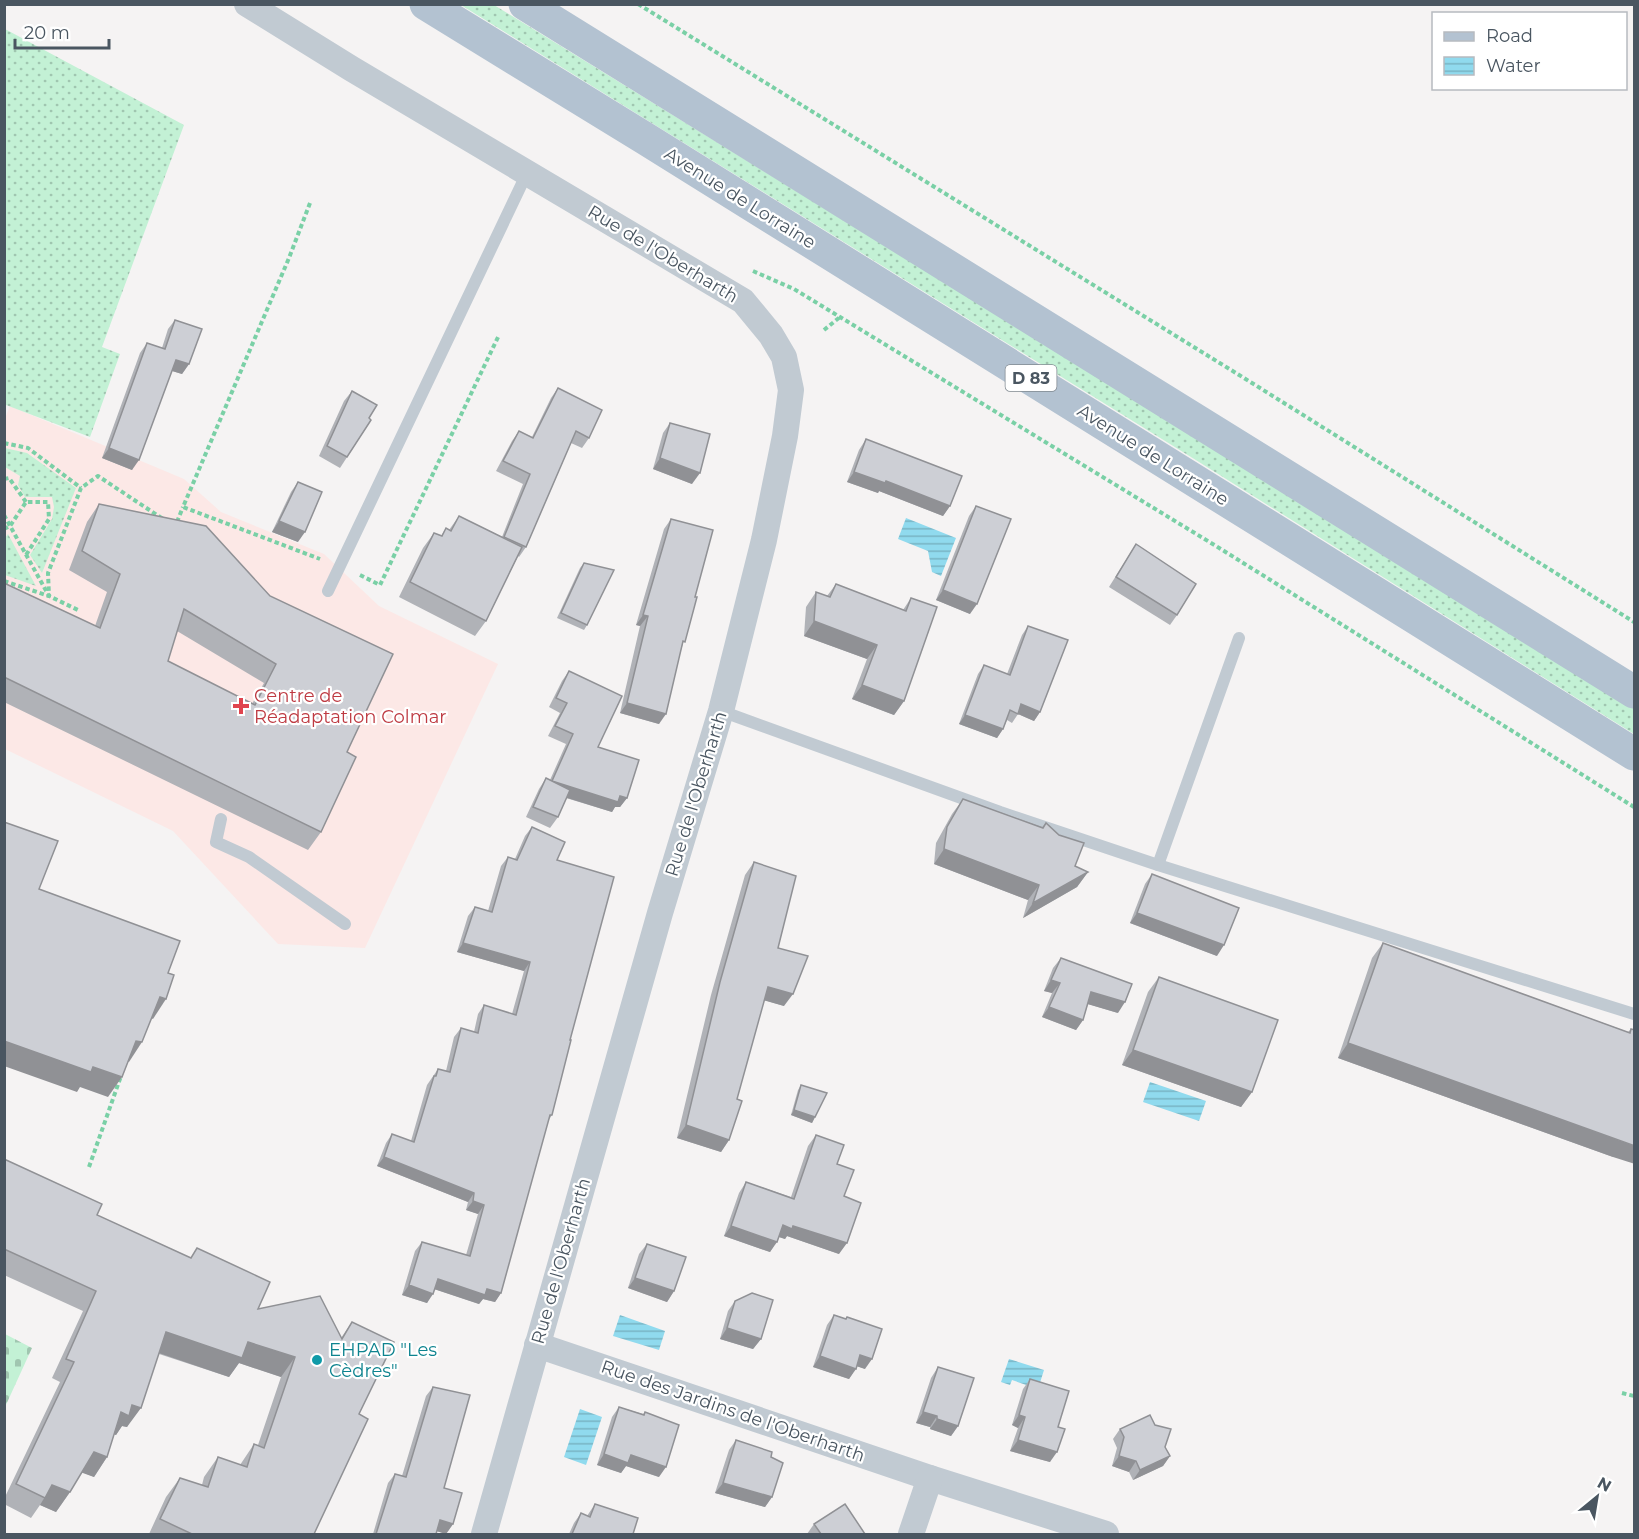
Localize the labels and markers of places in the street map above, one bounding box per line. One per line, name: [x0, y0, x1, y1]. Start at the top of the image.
place label: Centre de Réadaptation Colmar: [254, 685, 447, 728]
marker: Centre de Réadaptation Colmar: [232, 697, 250, 715]
place label: EHPAD "Les Cèdres": [329, 1339, 437, 1382]
marker: EHPAD "Les Cèdres": [310, 1353, 324, 1367]

